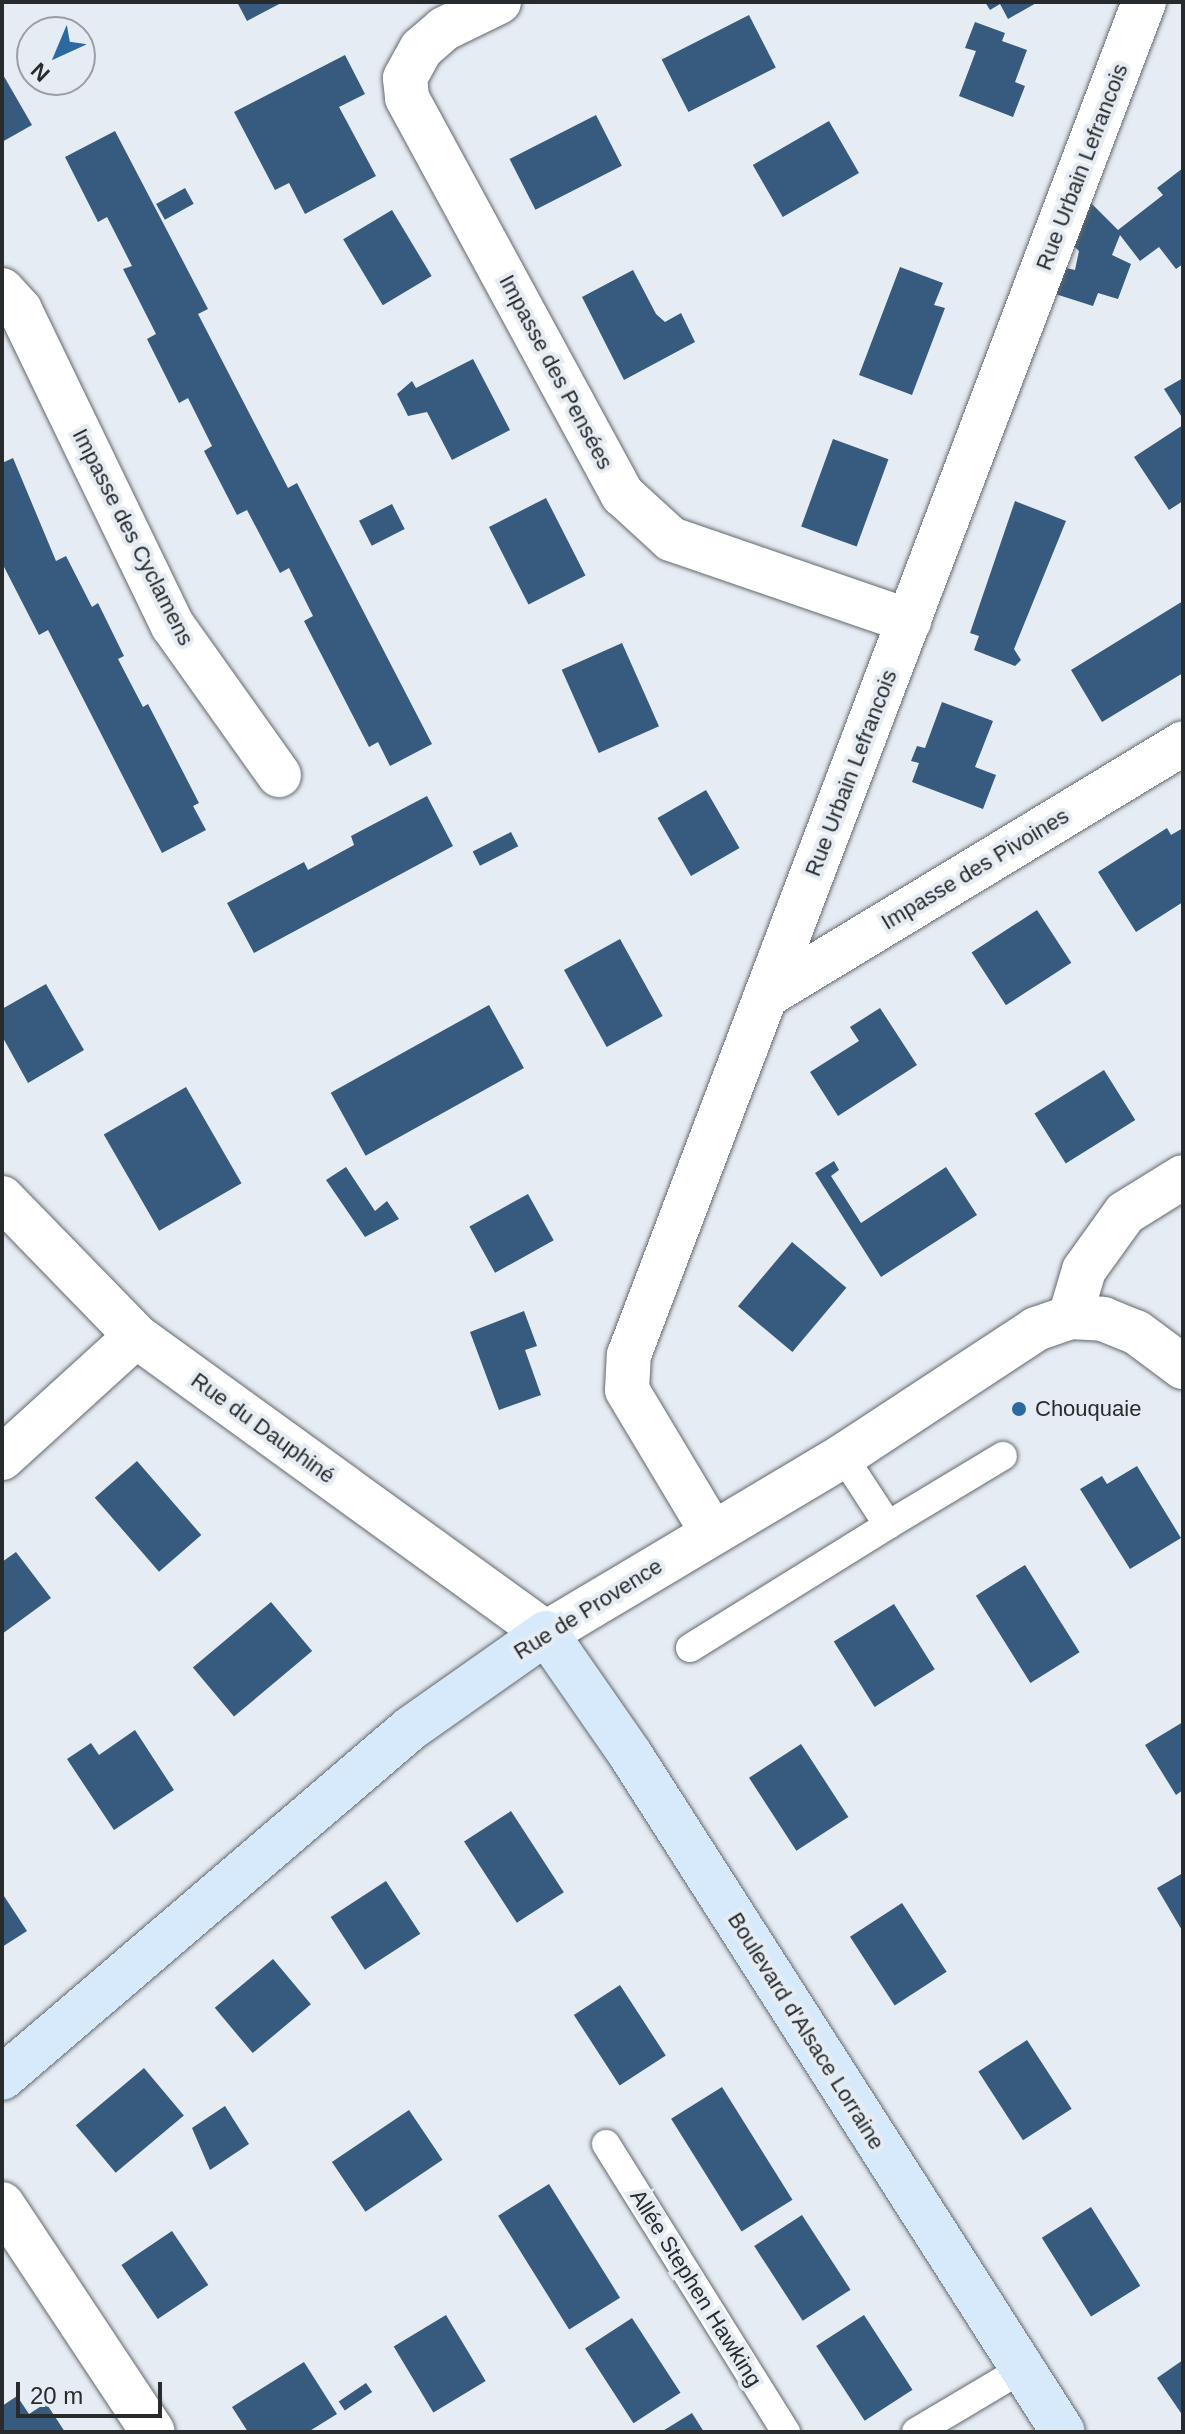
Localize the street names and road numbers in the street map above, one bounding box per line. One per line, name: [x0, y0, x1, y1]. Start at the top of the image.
street label: Rue Urbain Lefrancois: [1030, 60, 1134, 274]
street label: Impasse des Pensées: [494, 270, 618, 474]
street label: Impasse des Cyclamens: [67, 424, 199, 650]
street label: Rue Urbain Lefrancois: [799, 666, 903, 880]
street label: Impasse des Pivoines: [876, 803, 1074, 935]
street label: Rue du Dauphiné: [186, 1367, 340, 1489]
street label: Rue de Provence: [509, 1553, 667, 1665]
street label: Boulevard d'Alsace Lorraine: [722, 1908, 890, 2154]
street label: Allée Stephen Hawking: [625, 2185, 767, 2391]

